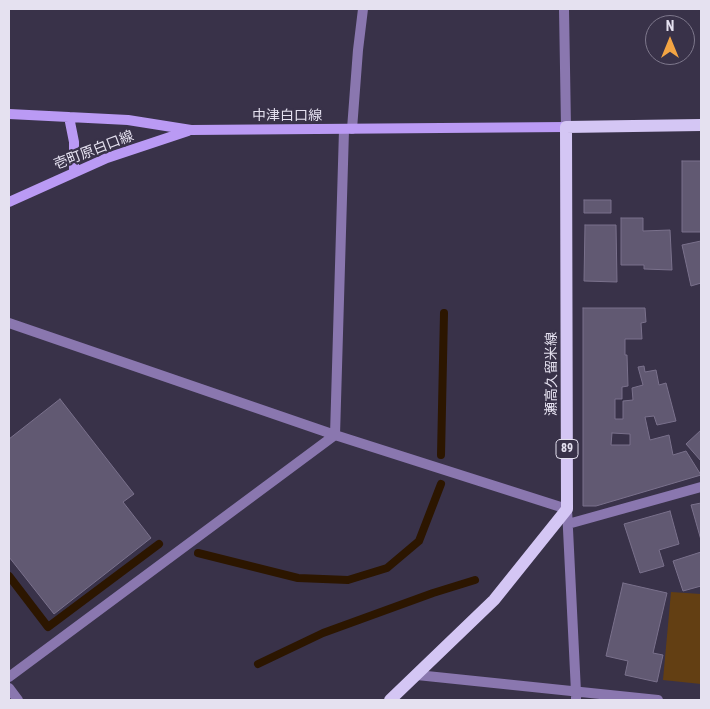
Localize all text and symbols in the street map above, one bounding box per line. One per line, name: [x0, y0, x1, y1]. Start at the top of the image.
north arrow: [645, 15, 695, 65]
text: N: [666, 18, 674, 34]
street label: 中津白口線: [252, 108, 322, 124]
street label: 壱町原白口線: [52, 128, 136, 174]
street label: 瀬高久留米線: [544, 332, 560, 416]
road number: 89: [556, 439, 578, 458]

